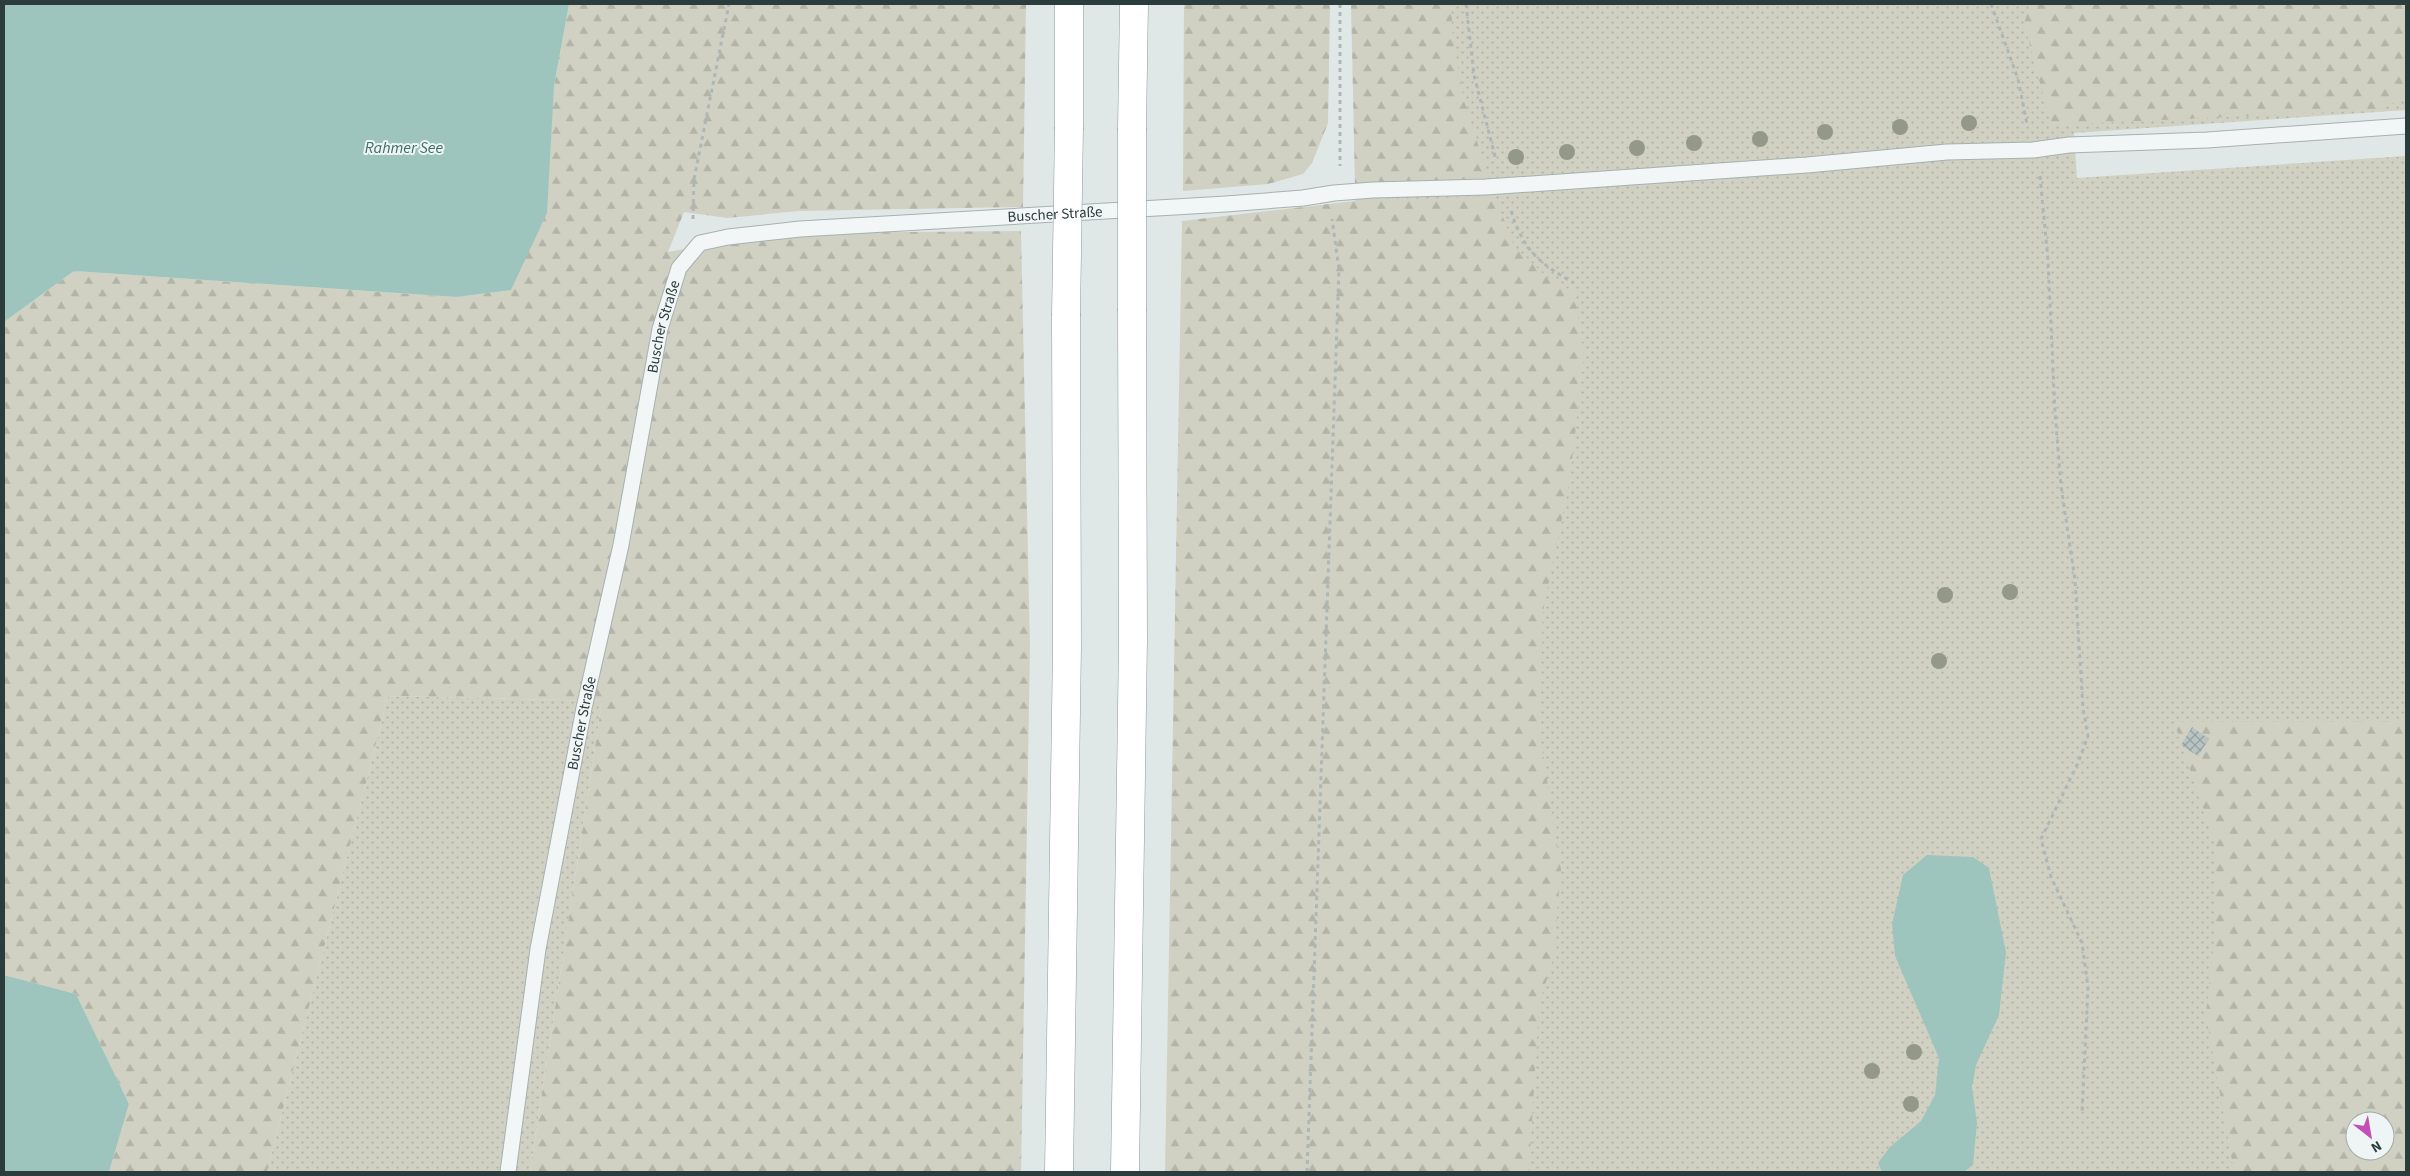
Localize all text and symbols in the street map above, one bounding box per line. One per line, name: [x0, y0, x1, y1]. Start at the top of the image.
water label: Rahmer See: [365, 137, 443, 159]
street label: Buscher Straße: [1007, 201, 1103, 227]
street label: Buscher Straße: [642, 278, 685, 375]
street label: Buscher Straße: [562, 674, 601, 772]
north arrow: [2345, 1111, 2395, 1161]
text: N: [2367, 1135, 2385, 1157]

